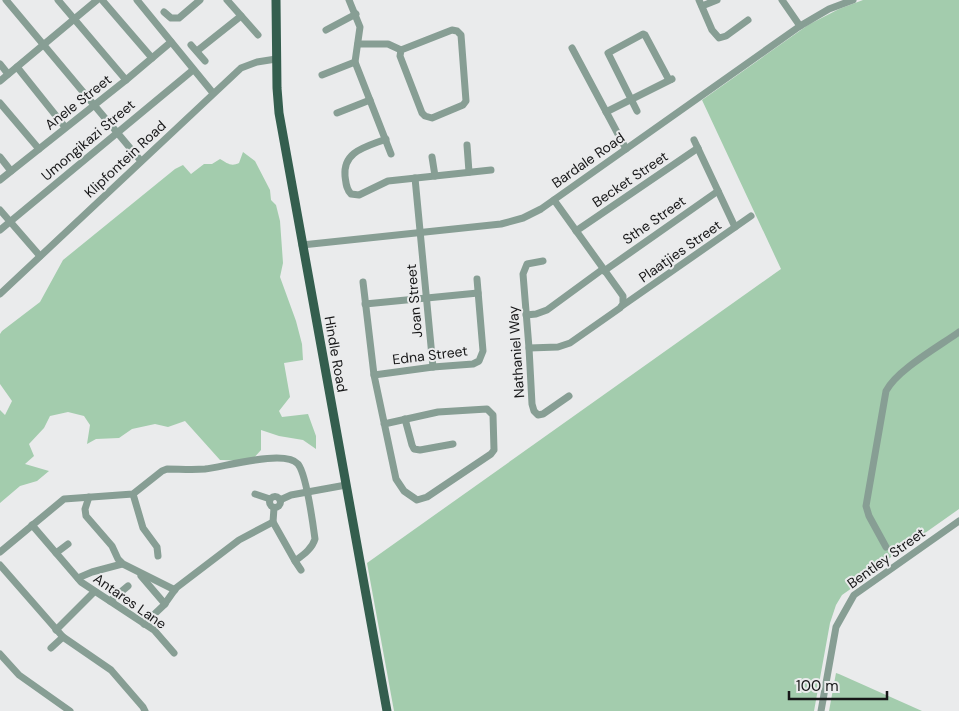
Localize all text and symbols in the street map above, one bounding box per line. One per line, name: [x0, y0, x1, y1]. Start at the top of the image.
street label: Anele Street: [41, 70, 115, 134]
street label: Umongikazi Street: [37, 96, 139, 184]
street label: Klipfontein Road: [80, 117, 170, 201]
street label: Bardale Road: [548, 128, 628, 192]
street label: Becket Street: [589, 147, 671, 211]
street label: Sthe Street: [619, 192, 689, 248]
street label: Plaatjies Street: [635, 216, 725, 286]
street label: Joan Street: [402, 263, 426, 339]
street label: Nathaniel Way: [504, 305, 528, 399]
street label: Hindle Road: [320, 314, 352, 394]
street label: Edna Street: [391, 341, 469, 369]
street label: Bentley Street: [844, 524, 928, 592]
street label: Antares Lane: [90, 569, 170, 633]
scale bar: [789, 668, 886, 700]
text: 100 m: [796, 676, 839, 696]

